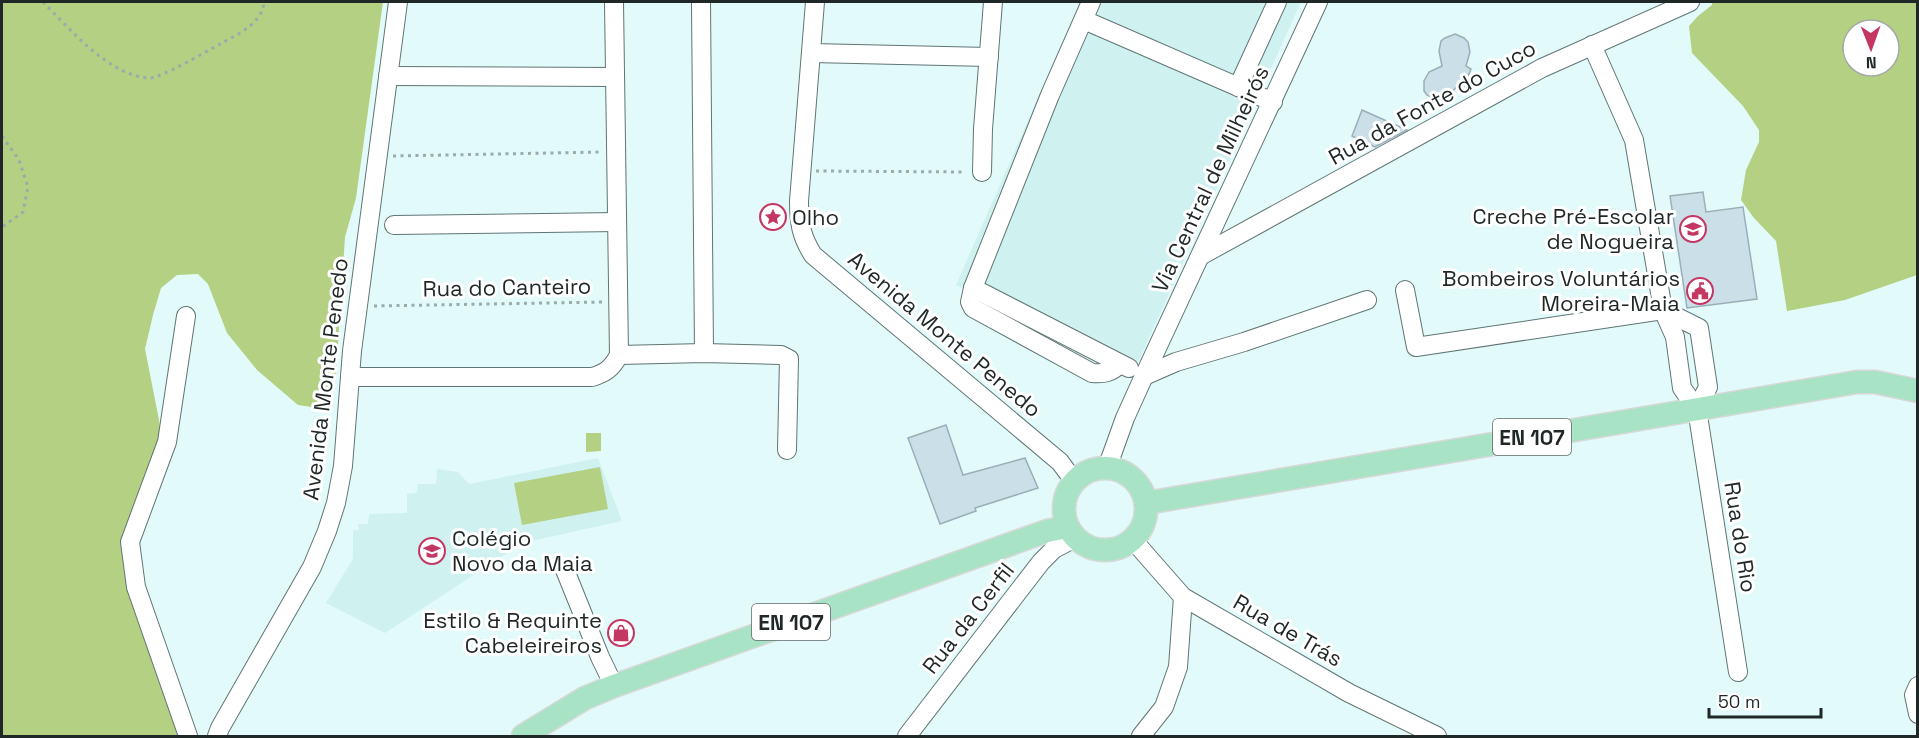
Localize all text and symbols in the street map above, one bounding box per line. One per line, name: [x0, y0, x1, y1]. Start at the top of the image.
north arrow: [1841, 18, 1901, 78]
street label: Rua da Fonte do Cuco: [1323, 33, 1541, 171]
text: N: [1866, 52, 1877, 73]
street label: Via Central de Milheirós: [1145, 61, 1275, 297]
place icon: Olho: [758, 202, 788, 232]
place label: Creche Pré-Escolar de Nogueira: [1472, 202, 1674, 255]
place label: Olho: [792, 203, 839, 231]
school or university icon: Creche Pré-Escolar de Nogueira: [1678, 214, 1708, 244]
street label: Avenida Monte Penedo: [843, 245, 1047, 423]
street label: Avenida Monte Penedo: [296, 256, 354, 502]
place label: Bombeiros Voluntários Moreira-Maia: [1442, 264, 1680, 317]
street label: Rua do Canteiro: [422, 272, 592, 302]
public building icon: Bombeiros Voluntários Moreira-Maia: [1685, 276, 1715, 306]
road number: EN 107: [1493, 419, 1571, 455]
street label: Rua do Rio: [1718, 480, 1764, 594]
place label: Colégio Novo da Maia: [452, 524, 593, 577]
school or university icon: Colégio Novo da Maia: [417, 536, 447, 566]
street label: Rua da Cerfil: [916, 557, 1020, 679]
street label: Rua de Trás: [1228, 588, 1348, 672]
road number: EN 107: [752, 604, 830, 640]
place label: Estilo & Requinte Cabeleireiros: [423, 606, 602, 659]
shop icon: Estilo & Requinte Cabeleireiros: [606, 618, 636, 648]
scale bar: [1709, 681, 1822, 719]
text: 50 m: [1718, 690, 1760, 713]

